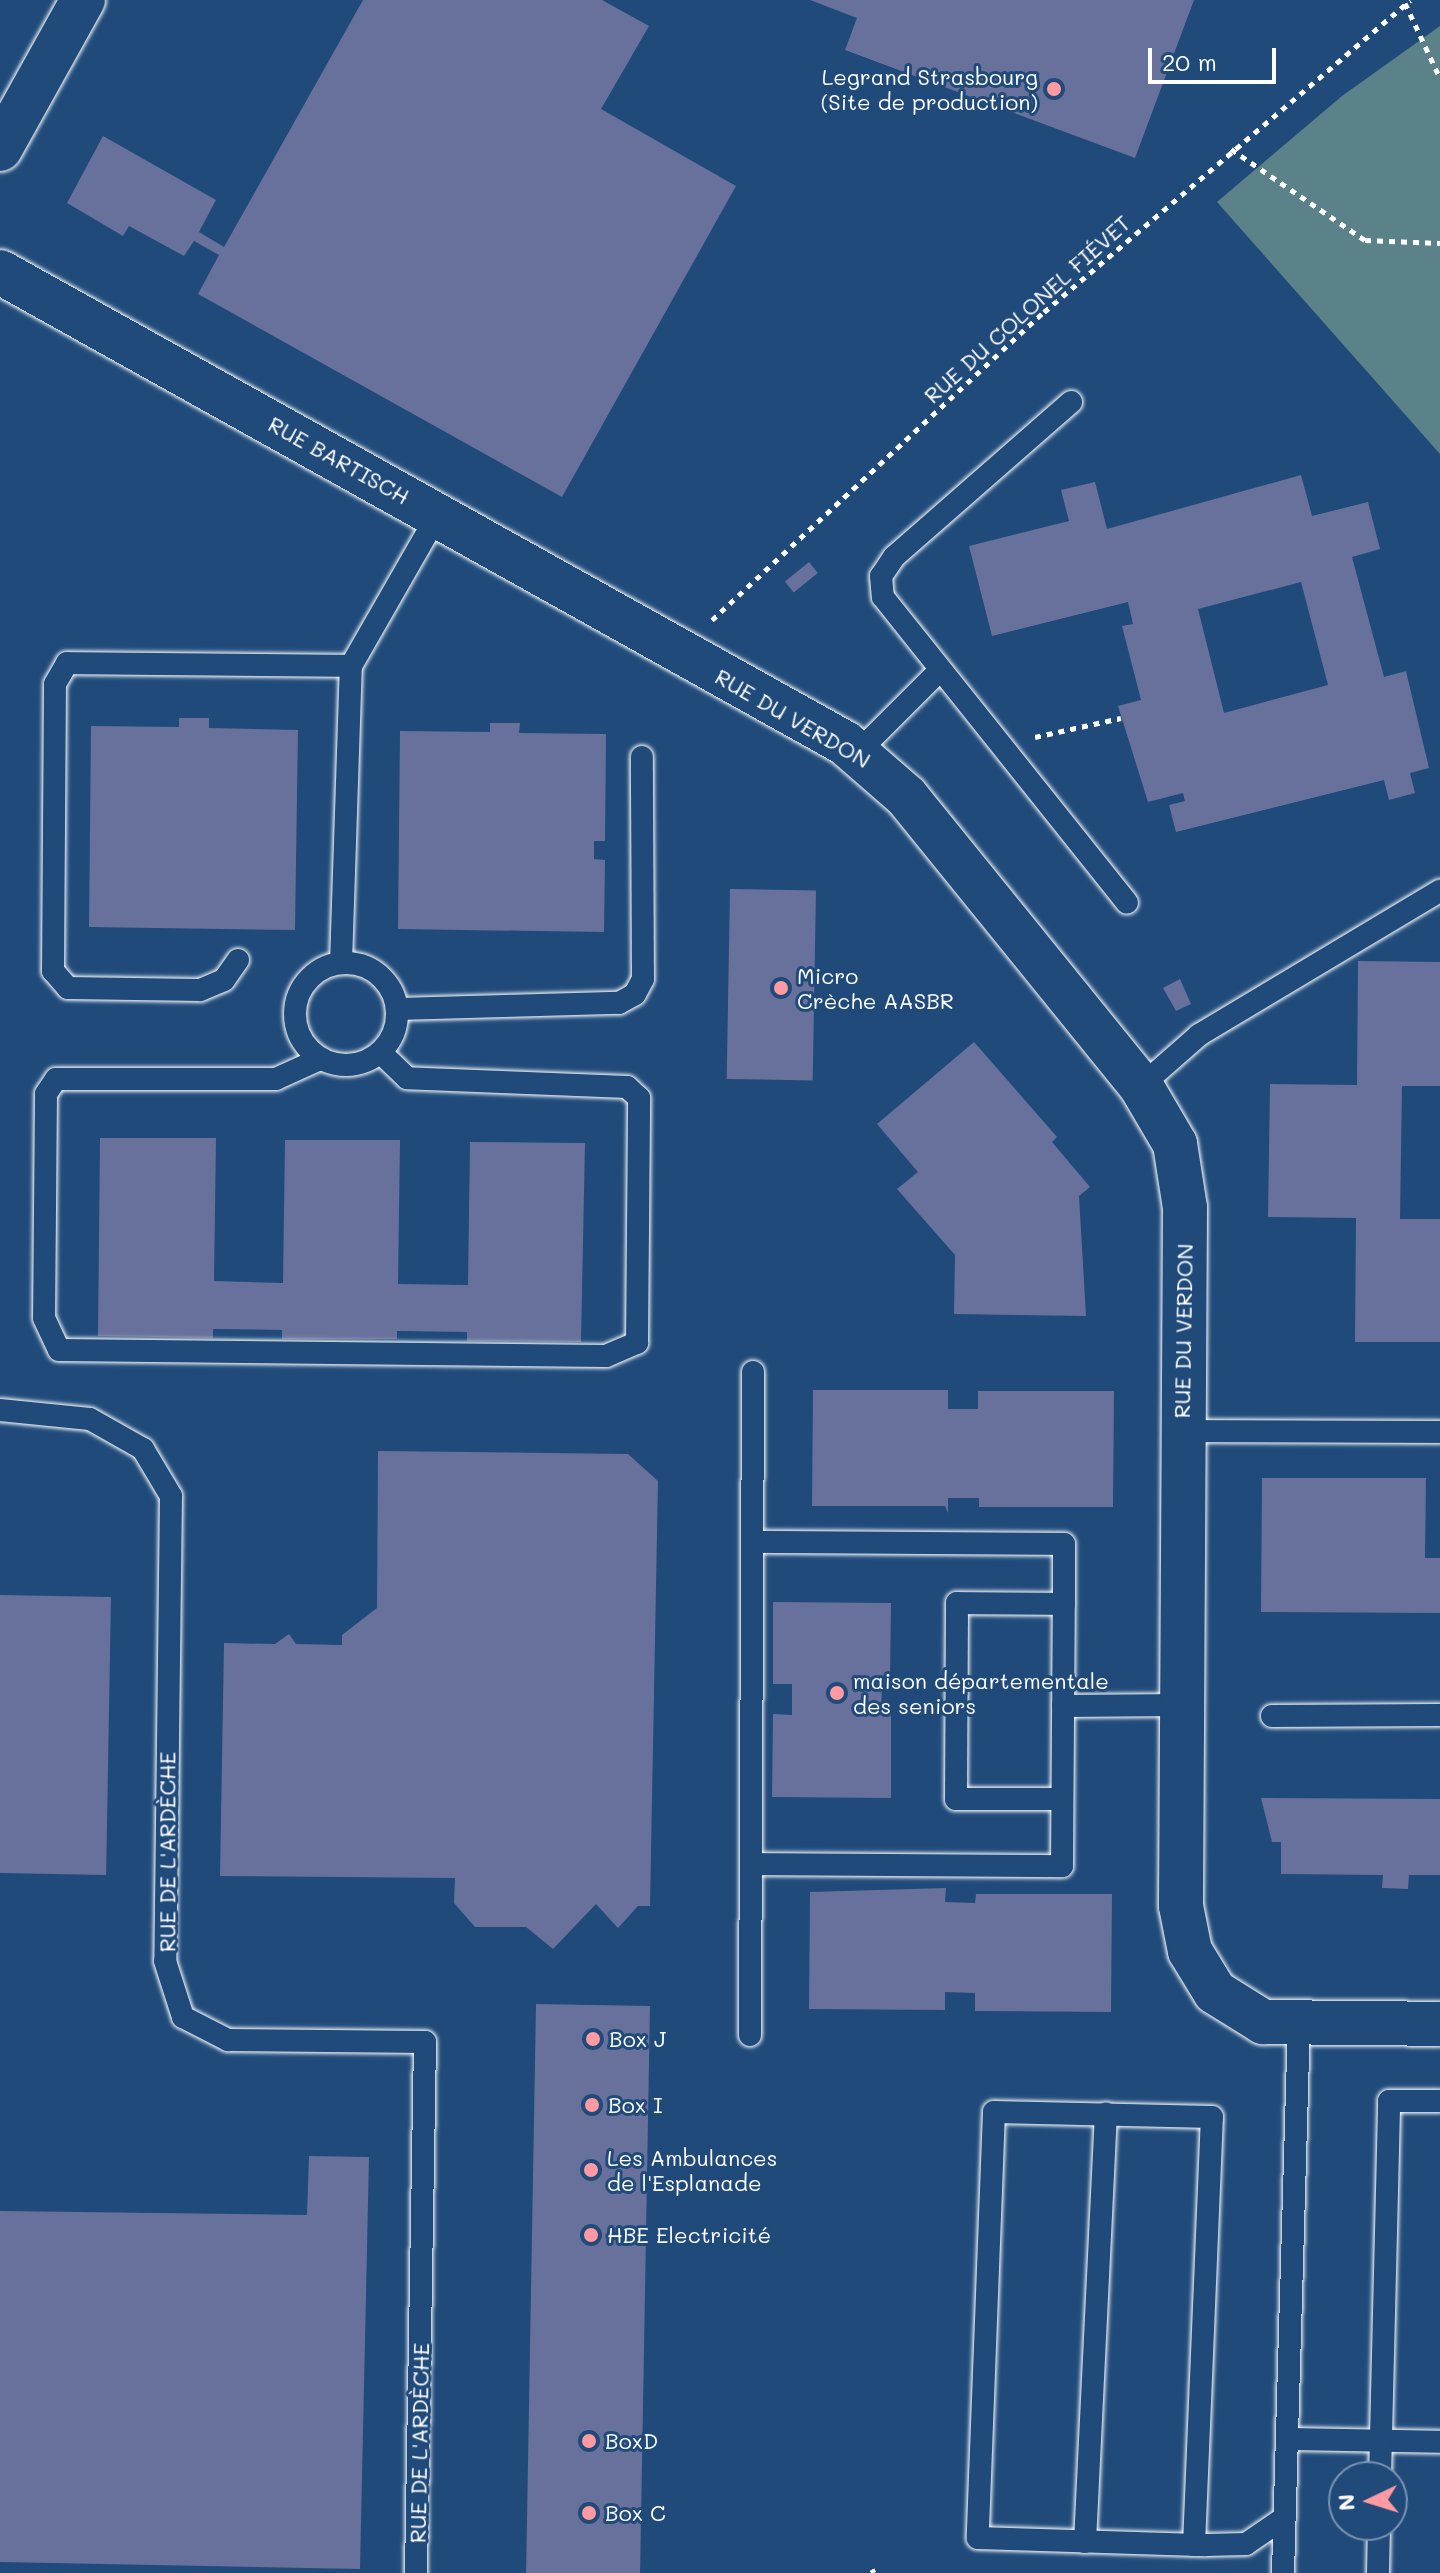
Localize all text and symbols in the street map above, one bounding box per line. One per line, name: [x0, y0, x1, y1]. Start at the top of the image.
scale bar: [1152, 32, 1280, 82]
text: 20 m: [1162, 46, 1217, 77]
place label: Legrand Strasbourg (Site de production): [821, 63, 1038, 114]
marker: Legrand Strasbourg (Site de production): [1045, 80, 1063, 98]
street label: RUE DU COLONEL FIÉVET: [918, 209, 1136, 409]
street label: RUE BARTISCH: [264, 410, 414, 510]
street label: RUE DU VERDON: [711, 663, 875, 773]
place label: Micro Crèche AASBR: [797, 962, 954, 1014]
marker: Micro Crèche AASBR: [772, 979, 790, 997]
street label: RUE DU VERDON: [1168, 1243, 1198, 1419]
place label: maison départementale des seniors: [853, 1667, 1109, 1718]
marker: maison départementale des seniors: [828, 1684, 846, 1702]
street label: RUE DE L'ARDÈCHE: [154, 1752, 180, 1952]
place label: Box J: [609, 2026, 666, 2052]
marker: Box J: [584, 2030, 602, 2048]
place label: Box I: [608, 2092, 663, 2118]
marker: Box I: [583, 2096, 601, 2114]
place label: Les Ambulances de l'Esplanade: [607, 2144, 777, 2196]
marker: Les Ambulances de l'Esplanade: [582, 2161, 600, 2179]
place label: HBE Electricité: [607, 2222, 771, 2248]
marker: HBE Electricité: [582, 2226, 600, 2244]
street label: RUE DE L'ARDÈCHE: [404, 2342, 434, 2544]
place label: BoxD: [605, 2428, 658, 2454]
marker: BoxD: [580, 2432, 598, 2450]
north arrow: [1328, 2461, 1408, 2541]
text: N: [1331, 2493, 1361, 2512]
place label: Box C: [605, 2500, 666, 2526]
marker: Box C: [580, 2504, 598, 2522]

